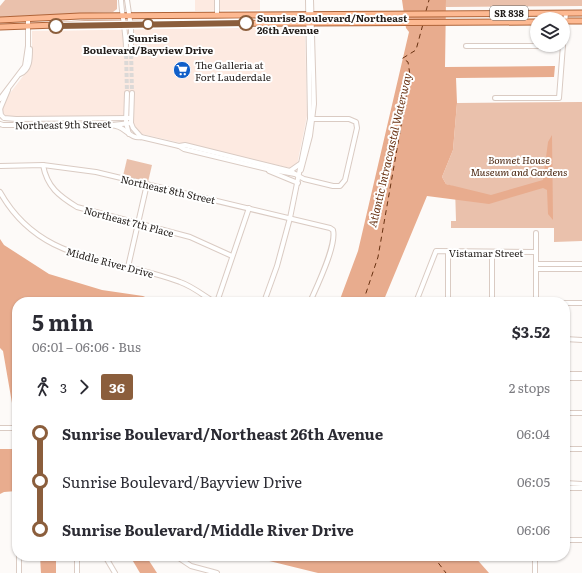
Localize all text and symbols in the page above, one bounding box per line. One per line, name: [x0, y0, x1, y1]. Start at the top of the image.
road number: SR 838: [490, 6, 528, 20]
place label: Sunrise Boulevard/Northeast 26th Avenue: [257, 10, 408, 37]
map controls: [530, 12, 570, 52]
button: layers: [530, 12, 570, 52]
marker: Sunrise Boulevard/Northeast 26th Avenue: [238, 15, 254, 31]
unlabelled marker: [48, 18, 64, 34]
marker: Sunrise Boulevard/Bayview Drive: [142, 18, 154, 30]
place label: Sunrise Boulevard/Bayview Drive: [83, 30, 213, 57]
place label: The Galleria at Fort Lauderdale: [195, 57, 271, 84]
supermarket icon: The Galleria at Fort Lauderdale: [172, 60, 192, 80]
water label: Atlantic Intracoastal Waterway: [363, 71, 415, 229]
street label: Northeast 9th Street: [15, 116, 111, 132]
park label: Bonnet House Museum and Gardens: [470, 152, 568, 179]
street label: Northeast 8th Street: [119, 171, 217, 207]
street label: Northeast 7th Place: [82, 202, 176, 240]
street label: Middle River Drive: [65, 243, 155, 281]
street label: Vistamar Street: [449, 245, 523, 260]
text: 5 min: [32, 305, 94, 338]
text: $3.52: [512, 320, 550, 343]
text: 06:01 – 06:06 · Bus: [32, 337, 141, 356]
icon: walk: [32, 376, 54, 398]
icon: forward: [73, 376, 95, 398]
text: 36: [109, 377, 125, 397]
text: 3: [60, 378, 67, 397]
text: 2 stops: [509, 378, 550, 397]
text: Sunrise Boulevard/Northeast 26th Avenue: [62, 422, 383, 445]
text: 06:04: [516, 424, 550, 443]
text: Sunrise Boulevard/Bayview Drive: [62, 470, 302, 493]
text: 06:05: [517, 472, 550, 491]
text: Sunrise Boulevard/Middle River Drive: [62, 518, 354, 541]
text: 06:06: [517, 520, 550, 539]

